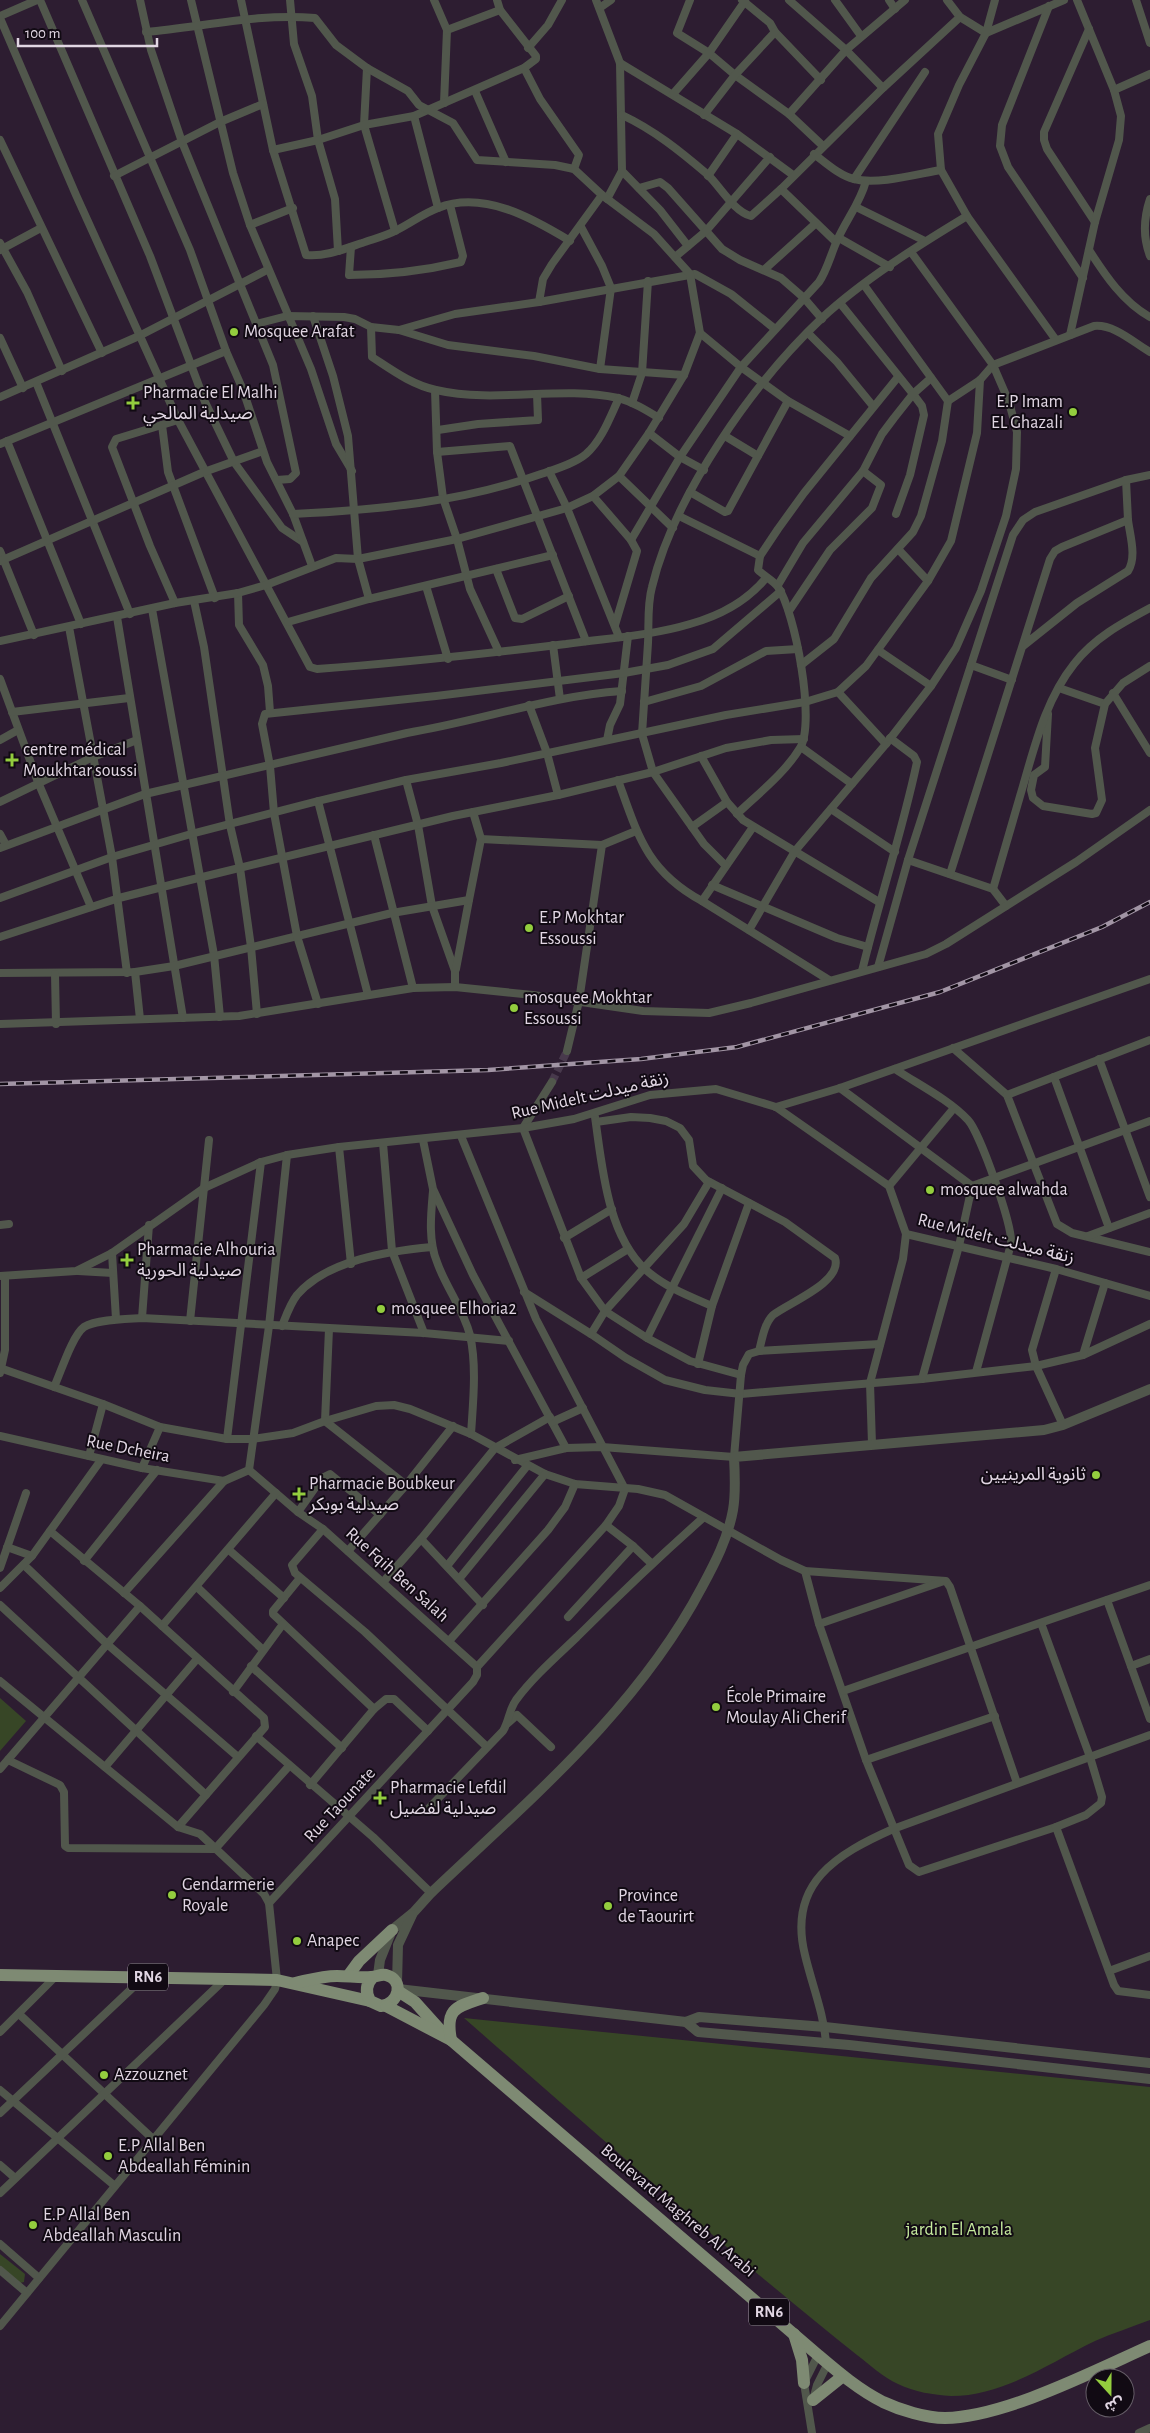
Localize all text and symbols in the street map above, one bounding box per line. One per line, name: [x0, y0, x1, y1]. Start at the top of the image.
scale bar: [18, 15, 156, 47]
text: 100 m: [25, 26, 60, 41]
place label: Mosquee Arafat: [244, 323, 355, 341]
marker: Mosquee Arafat: [228, 326, 240, 338]
place label: Pharmacie El Malhi صيدلية المالحي: [143, 384, 278, 426]
place label: E.P Imam EL Ghazali: [991, 393, 1063, 432]
marker: Pharmacie El Malhi صيدلية المالحي: [127, 397, 139, 409]
marker: E.P Imam EL Ghazali: [1067, 406, 1079, 418]
place label: centre médical Moukhtar soussi: [23, 741, 137, 780]
marker: centre médical Moukhtar soussi: [5, 753, 19, 767]
place label: E.P Mokhtar Essoussi: [539, 909, 624, 948]
marker: E.P Mokhtar Essoussi: [523, 922, 535, 934]
place label: mosquee Mokhtar Essoussi: [524, 989, 652, 1028]
marker: mosquee Mokhtar Essoussi: [508, 1002, 520, 1014]
street label: Rue Midelt زنقة ميدلت: [510, 1069, 671, 1124]
place label: mosquee alwahda: [940, 1181, 1068, 1199]
marker: mosquee alwahda: [924, 1184, 936, 1196]
street label: Rue Midelt زنقة ميدلت: [915, 1211, 1076, 1268]
place label: Pharmacie Alhouria صيدلية الحورية: [137, 1241, 275, 1281]
marker: Pharmacie Alhouria صيدلية الحورية: [121, 1254, 133, 1266]
place label: mosquee Elhoria2: [391, 1300, 517, 1318]
marker: mosquee Elhoria2: [375, 1303, 387, 1315]
street label: Rue Dcheira: [85, 1432, 171, 1466]
place label: ثانوية المرينيين: [981, 1466, 1086, 1485]
marker: ثانوية المرينيين: [1090, 1469, 1102, 1481]
place label: Pharmacie Boubkeur صيدلية بوبكر: [308, 1475, 455, 1515]
marker: Pharmacie Boubkeur صيدلية بوبكر: [293, 1488, 305, 1500]
street label: Rue Fqih Ben Salah: [342, 1524, 452, 1626]
place label: École Primaire Moulay Ali Cherif: [726, 1685, 847, 1727]
marker: École Primaire Moulay Ali Cherif: [710, 1701, 722, 1713]
street label: Rue Taounate: [301, 1764, 379, 1846]
place label: Pharmacie Lefdil صيدلية لفضيل: [390, 1779, 507, 1819]
marker: Pharmacie Lefdil صيدلية لفضيل: [374, 1792, 386, 1804]
place label: Gendarmerie Royale: [182, 1876, 274, 1915]
place label: Province de Taourirt: [618, 1887, 694, 1926]
marker: Gendarmerie Royale: [166, 1889, 178, 1901]
marker: Province de Taourirt: [602, 1900, 614, 1912]
place label: Anapec: [307, 1932, 359, 1950]
marker: Anapec: [291, 1935, 303, 1947]
road number: RN6: [128, 1964, 168, 1990]
place label: Azzouznet: [114, 2066, 188, 2084]
marker: Azzouznet: [98, 2069, 110, 2081]
place label: E.P Allal Ben Abdeallah Féminin: [118, 2137, 250, 2176]
street label: Boulevard Maghreb Al Arabi: [597, 2141, 759, 2281]
marker: E.P Allal Ben Abdeallah Féminin: [102, 2150, 114, 2162]
place label: E.P Allal Ben Abdeallah Masculin: [43, 2206, 181, 2245]
marker: E.P Allal Ben Abdeallah Masculin: [27, 2219, 39, 2231]
park label: jardin El Amala: [906, 2221, 1012, 2239]
road number: RN6: [749, 2298, 789, 2326]
north arrow: [1085, 2368, 1135, 2418]
text: ش: [1103, 2394, 1126, 2414]

